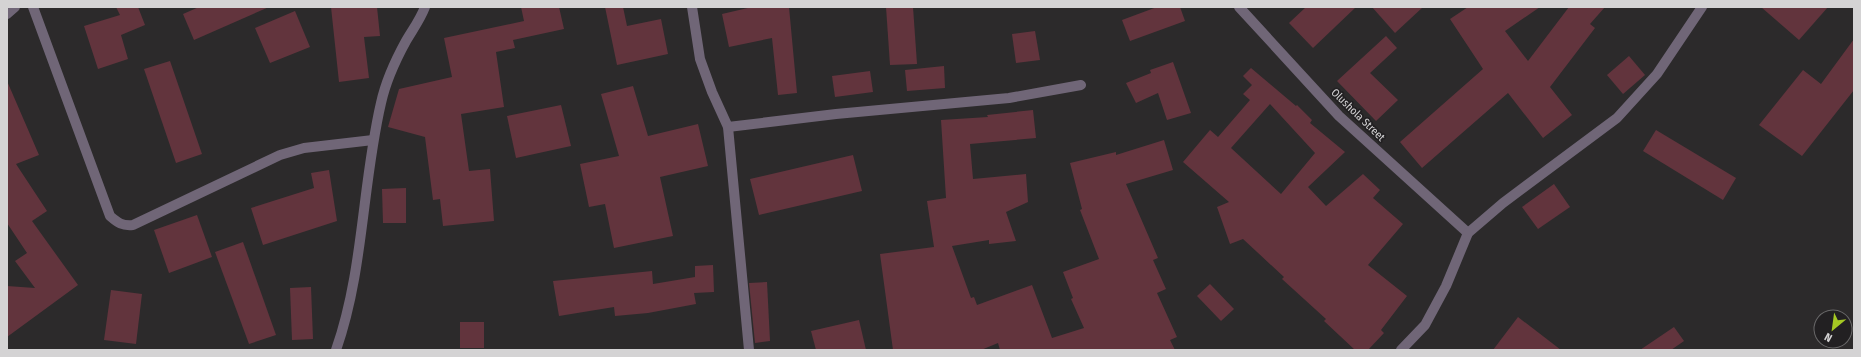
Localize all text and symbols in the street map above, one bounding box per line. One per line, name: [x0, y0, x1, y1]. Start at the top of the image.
street label: Olushola Street: [1328, 86, 1388, 144]
north arrow: [1813, 309, 1853, 349]
text: N: [1822, 330, 1834, 345]

